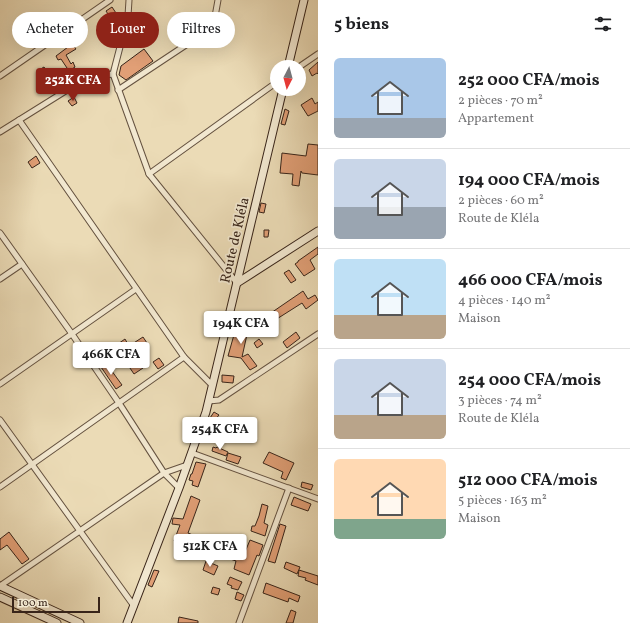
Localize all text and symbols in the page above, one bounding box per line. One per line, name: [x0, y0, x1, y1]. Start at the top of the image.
chip: Acheter: [12, 12, 88, 48]
chip: Louer: [96, 12, 159, 48]
chip: Filtres: [167, 12, 235, 48]
text: 5 biens: [334, 13, 389, 36]
icon: filters: [592, 13, 614, 35]
north arrow: [270, 60, 306, 96]
map controls: [270, 60, 306, 96]
pin: 252K CFA: [32, 68, 114, 102]
text: 252 000 CFA/mois: [458, 69, 600, 92]
text: 252K CFA: [45, 72, 101, 90]
icon: home: [366, 74, 414, 122]
text: 2 pièces · 70 m²: [458, 92, 543, 110]
text: Appartement: [458, 110, 534, 128]
text: 194 000 CFA/mois: [458, 169, 600, 192]
icon: home: [366, 175, 414, 223]
text: 2 pièces · 60 m²: [458, 192, 544, 210]
street label: Route de Kléla: [216, 195, 255, 285]
text: Route de Kléla: [458, 210, 539, 228]
text: 466 000 CFA/mois: [458, 269, 603, 292]
icon: home: [366, 275, 414, 323]
text: 4 pièces · 140 m²: [458, 292, 550, 310]
text: Maison: [458, 310, 501, 328]
pin: 194K CFA: [200, 311, 282, 345]
text: 194K CFA: [213, 315, 269, 333]
pin: 466K CFA: [70, 342, 152, 376]
text: 466K CFA: [82, 346, 140, 364]
text: 254 000 CFA/mois: [458, 369, 601, 392]
icon: home: [366, 375, 414, 423]
text: 3 pièces · 74 m²: [458, 392, 542, 410]
text: Route de Kléla: [458, 410, 539, 428]
pin: 254K CFA: [179, 417, 261, 451]
text: 254K CFA: [191, 421, 249, 439]
text: 512 000 CFA/mois: [458, 469, 598, 492]
icon: home: [366, 475, 414, 523]
text: 5 pièces · 163 m²: [458, 492, 547, 510]
text: Maison: [458, 510, 501, 528]
pin: 512K CFA: [169, 534, 251, 568]
text: 512K CFA: [183, 538, 237, 556]
scale bar: [12, 595, 100, 614]
text: 100 m: [18, 596, 48, 611]

